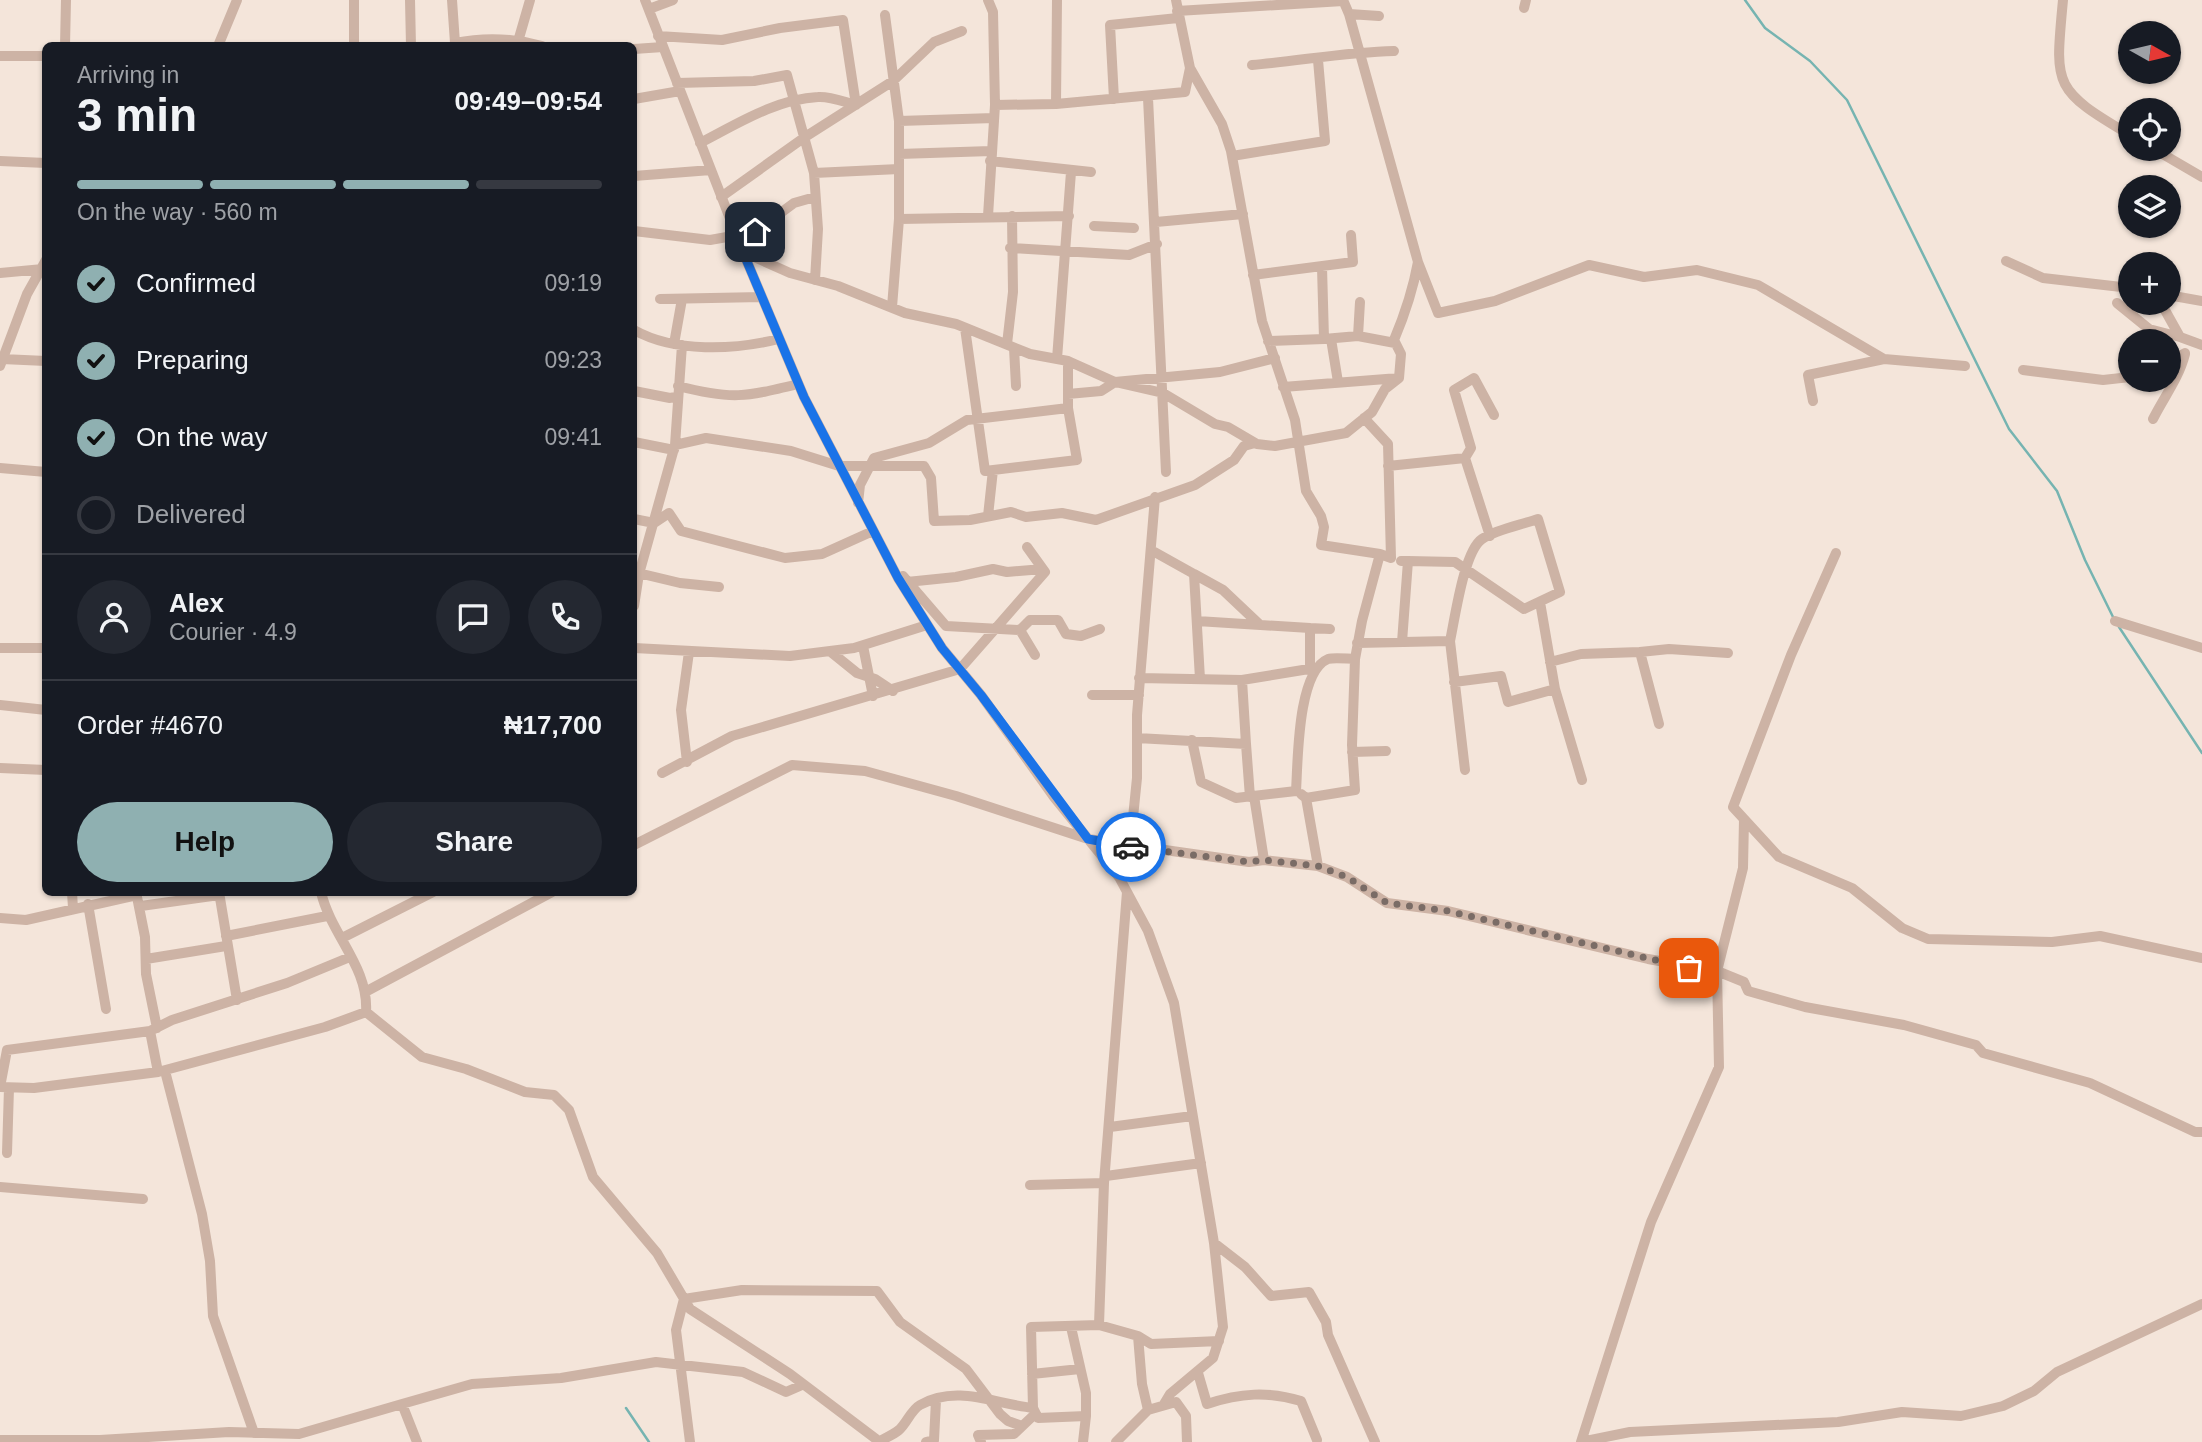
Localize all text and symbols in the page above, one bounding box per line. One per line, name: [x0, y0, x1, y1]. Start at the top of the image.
north arrow: [2118, 21, 2180, 84]
map controls: [2118, 21, 2181, 392]
text: Arriving in: [77, 62, 179, 88]
text: 09:49–09:54: [455, 86, 602, 116]
text: 3 min: [77, 89, 197, 141]
button: locate: [2118, 98, 2181, 161]
button: layers: [2118, 175, 2181, 238]
text: On the way · 560 m: [77, 199, 278, 225]
pin: [725, 202, 785, 262]
icon: home: [736, 213, 774, 251]
button: +: [2118, 252, 2181, 315]
icon: check: [77, 265, 115, 303]
text: Confirmed: [136, 268, 256, 298]
text: 09:19: [544, 270, 602, 296]
button: −: [2118, 329, 2181, 392]
icon: check: [77, 342, 115, 380]
text: Preparing: [136, 345, 249, 375]
text: 09:23: [544, 347, 602, 373]
icon: check: [77, 419, 115, 457]
text: On the way: [136, 422, 268, 452]
text: 09:41: [544, 424, 602, 450]
text: Delivered: [136, 499, 246, 529]
button: person: [77, 580, 151, 654]
button: chat: [436, 580, 510, 654]
button: phone: [528, 580, 602, 654]
text: Alex: [169, 588, 224, 618]
text: Courier · 4.9: [169, 619, 297, 645]
text: Order #4670: [77, 710, 223, 740]
text: ₦17,700: [504, 710, 602, 740]
button: Help: [77, 802, 333, 882]
button: Share: [347, 802, 602, 882]
courier: [1096, 812, 1166, 882]
icon: car: [1112, 828, 1150, 866]
pin: [1659, 938, 1719, 998]
icon: bag: [1670, 949, 1708, 987]

